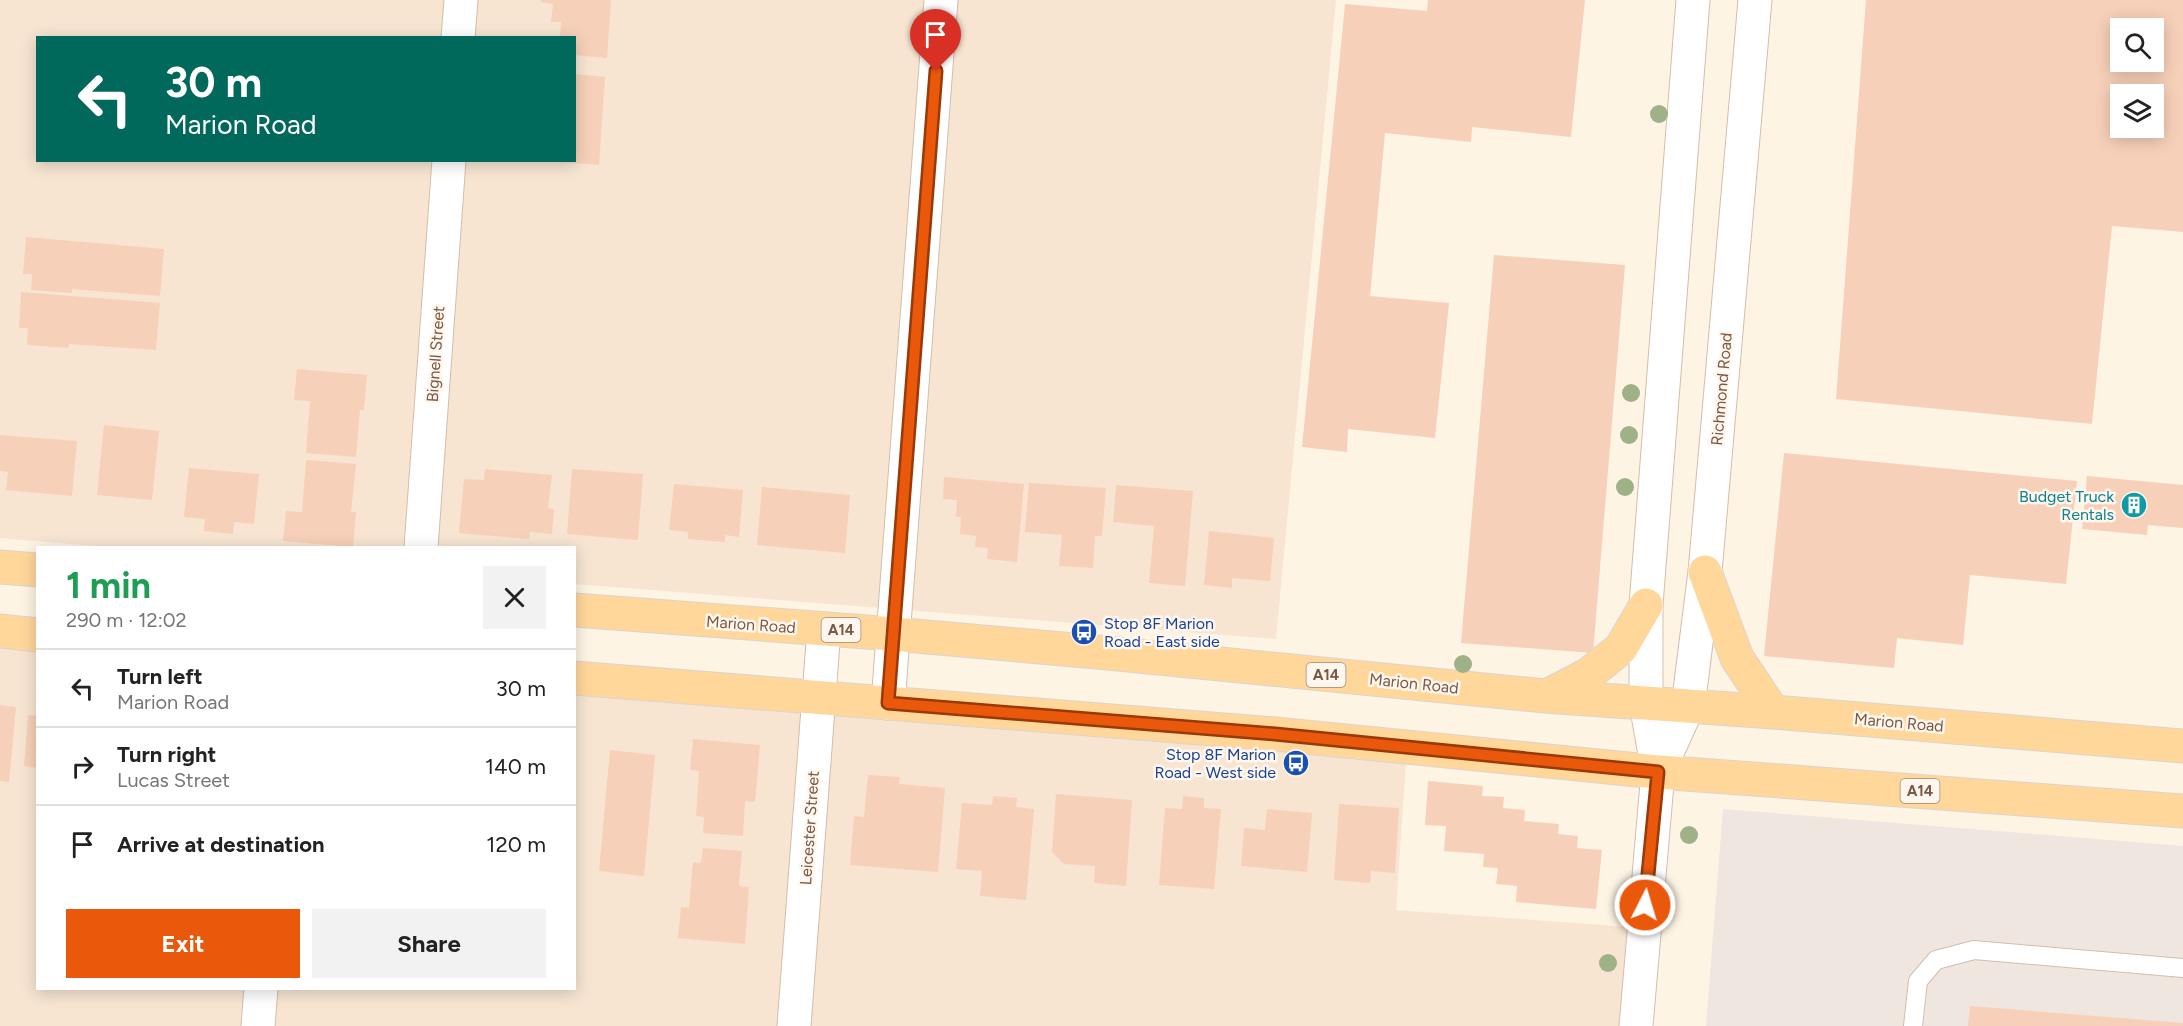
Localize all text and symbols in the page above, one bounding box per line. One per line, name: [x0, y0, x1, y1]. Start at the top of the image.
pin: [910, 9, 961, 71]
icon: arrive: [919, 18, 952, 51]
map controls: [2110, 18, 2164, 138]
button: search: [2110, 18, 2164, 72]
text: 30 m: [165, 57, 262, 108]
icon: left: [66, 60, 144, 138]
button: layers: [2110, 84, 2164, 138]
text: Marion Road: [165, 108, 317, 141]
street label: Bignell Street: [423, 305, 448, 403]
street label: Richmond Road: [1707, 332, 1736, 446]
place label: Budget Truck Rentals: [2019, 487, 2114, 524]
building icon: Budget Truck Rentals: [2119, 490, 2149, 520]
text: 1 min: [66, 564, 151, 607]
button: close: [483, 566, 546, 629]
text: 290 m · 12:02: [66, 608, 187, 632]
street label: Marion Road: [706, 612, 796, 637]
place label: Stop 8F Marion Road - East side: [1104, 614, 1220, 651]
bus stop icon: Stop 8F Marion Road - East side: [1069, 617, 1099, 647]
road number: A14: [822, 618, 860, 642]
text: Turn left: [117, 663, 203, 690]
road number: A14: [1306, 663, 1346, 687]
street label: Marion Road: [1368, 669, 1460, 698]
icon: left: [66, 672, 99, 705]
text: 30 m: [496, 675, 546, 702]
text: Marion Road: [117, 690, 229, 714]
street label: Marion Road: [1853, 709, 1945, 736]
text: Turn right: [117, 741, 216, 768]
place label: Stop 8F Marion Road - West side: [1154, 745, 1276, 782]
bus stop icon: Stop 8F Marion Road - West side: [1281, 748, 1311, 778]
icon: right: [66, 750, 99, 783]
text: 140 m: [485, 753, 546, 780]
text: Lucas Street: [117, 768, 230, 792]
street label: Leicester Street: [796, 770, 823, 886]
road number: A14: [1900, 779, 1940, 803]
icon: arrive: [66, 828, 99, 861]
text: Arrive at destination: [117, 831, 325, 858]
text: 120 m: [486, 831, 546, 858]
position arrow: [1613, 873, 1677, 937]
button: Exit: [66, 909, 300, 978]
button: Share: [312, 909, 546, 978]

